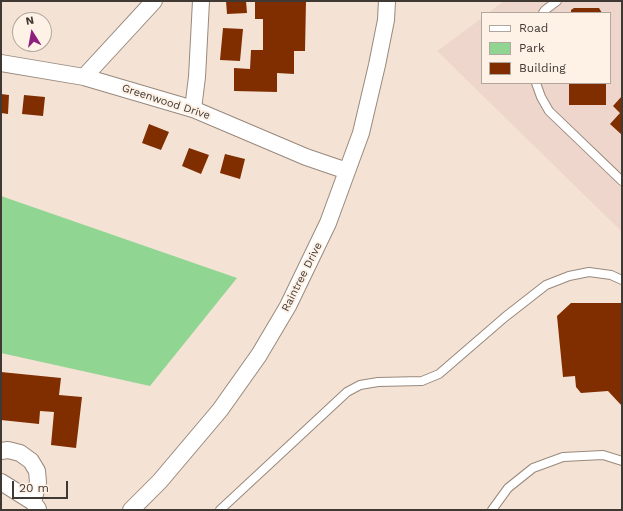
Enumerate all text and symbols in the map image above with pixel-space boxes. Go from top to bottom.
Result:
north arrow [12,12,52,52]
legend [481,12,611,84]
text: N [25,14,35,28]
text: Road [519,21,548,35]
text: Park [519,41,545,55]
text: Building [519,61,566,75]
street label: Greenwood Drive [120,82,212,122]
street label: Raintree Drive [279,240,325,314]
scale bar [14,473,70,499]
text: 20 m [19,481,49,495]

